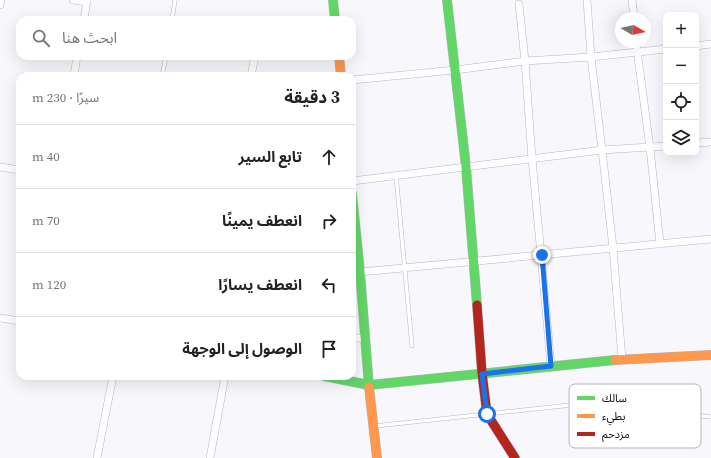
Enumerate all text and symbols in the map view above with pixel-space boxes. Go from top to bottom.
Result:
north arrow [615,12,651,48]
map controls [663,12,699,156]
button: + [663,12,699,48]
search box [16,16,356,60]
icon: search [30,27,52,49]
text: ابحث هنا [62,27,117,48]
button: − [663,48,699,84]
button: locate [663,84,699,120]
text: 3 دقيقة [284,85,340,109]
text: سيرًا · 230 m [32,89,99,106]
button: layers [663,120,699,156]
text: تابع السير [239,146,302,167]
icon: ahead [318,146,340,168]
text: 40 m [32,148,60,165]
text: انعطف يمينًا [222,210,302,231]
icon: right [318,210,340,232]
text: 70 m [32,212,60,229]
route end [533,246,551,264]
text: انعطف يسارًا [218,274,302,295]
icon: left [318,274,340,296]
text: 120 m [32,276,66,293]
text: الوصول إلى الوجهة [182,338,302,359]
icon: arrive [318,338,340,360]
legend [569,384,701,448]
text: سالك [602,391,627,406]
route start [478,405,496,423]
text: بطيء [602,409,625,426]
text: مزدحم [602,427,630,443]

